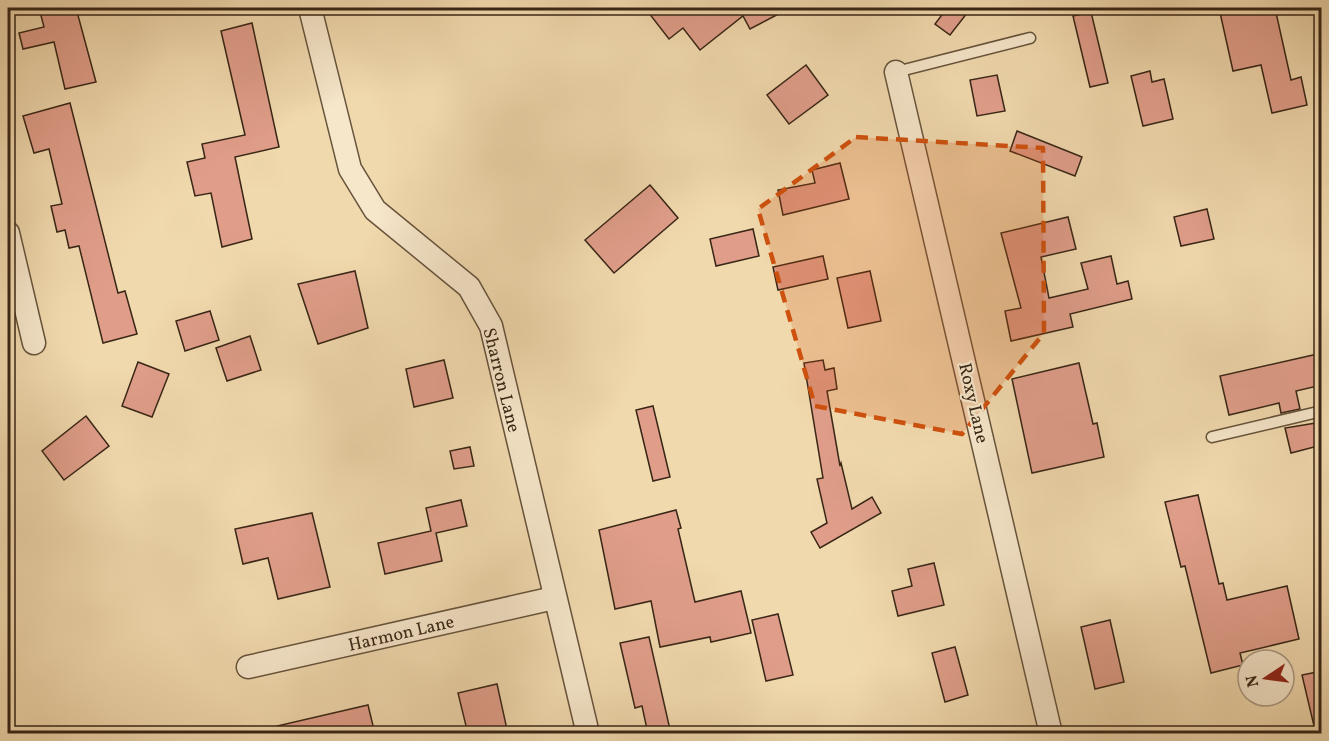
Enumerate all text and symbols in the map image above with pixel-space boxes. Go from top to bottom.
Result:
street label: Sharron Lane [475,325,526,435]
street label: Roxy Lane [951,361,994,446]
street label: Harmon Lane [346,610,457,659]
north arrow [1236,648,1296,708]
text: N [1241,672,1265,689]

